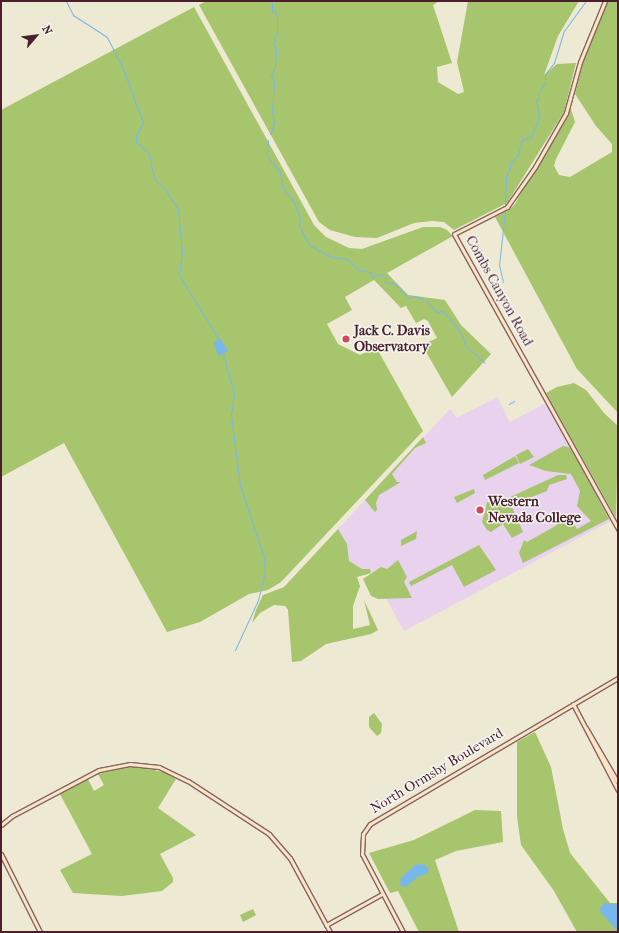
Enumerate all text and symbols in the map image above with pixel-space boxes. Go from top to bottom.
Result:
north arrow [16,16,56,56]
text: N [39,23,55,37]
street label: Combs Canyon Road [462,233,536,349]
place label: Jack C. Davis Observatory [354,323,430,356]
marker: Jack C. Davis Observatory [341,334,351,344]
place label: Western Nevada College [488,494,581,526]
marker: Western Nevada College [475,505,485,515]
street label: North Ormsby Boulevard [368,725,506,817]

